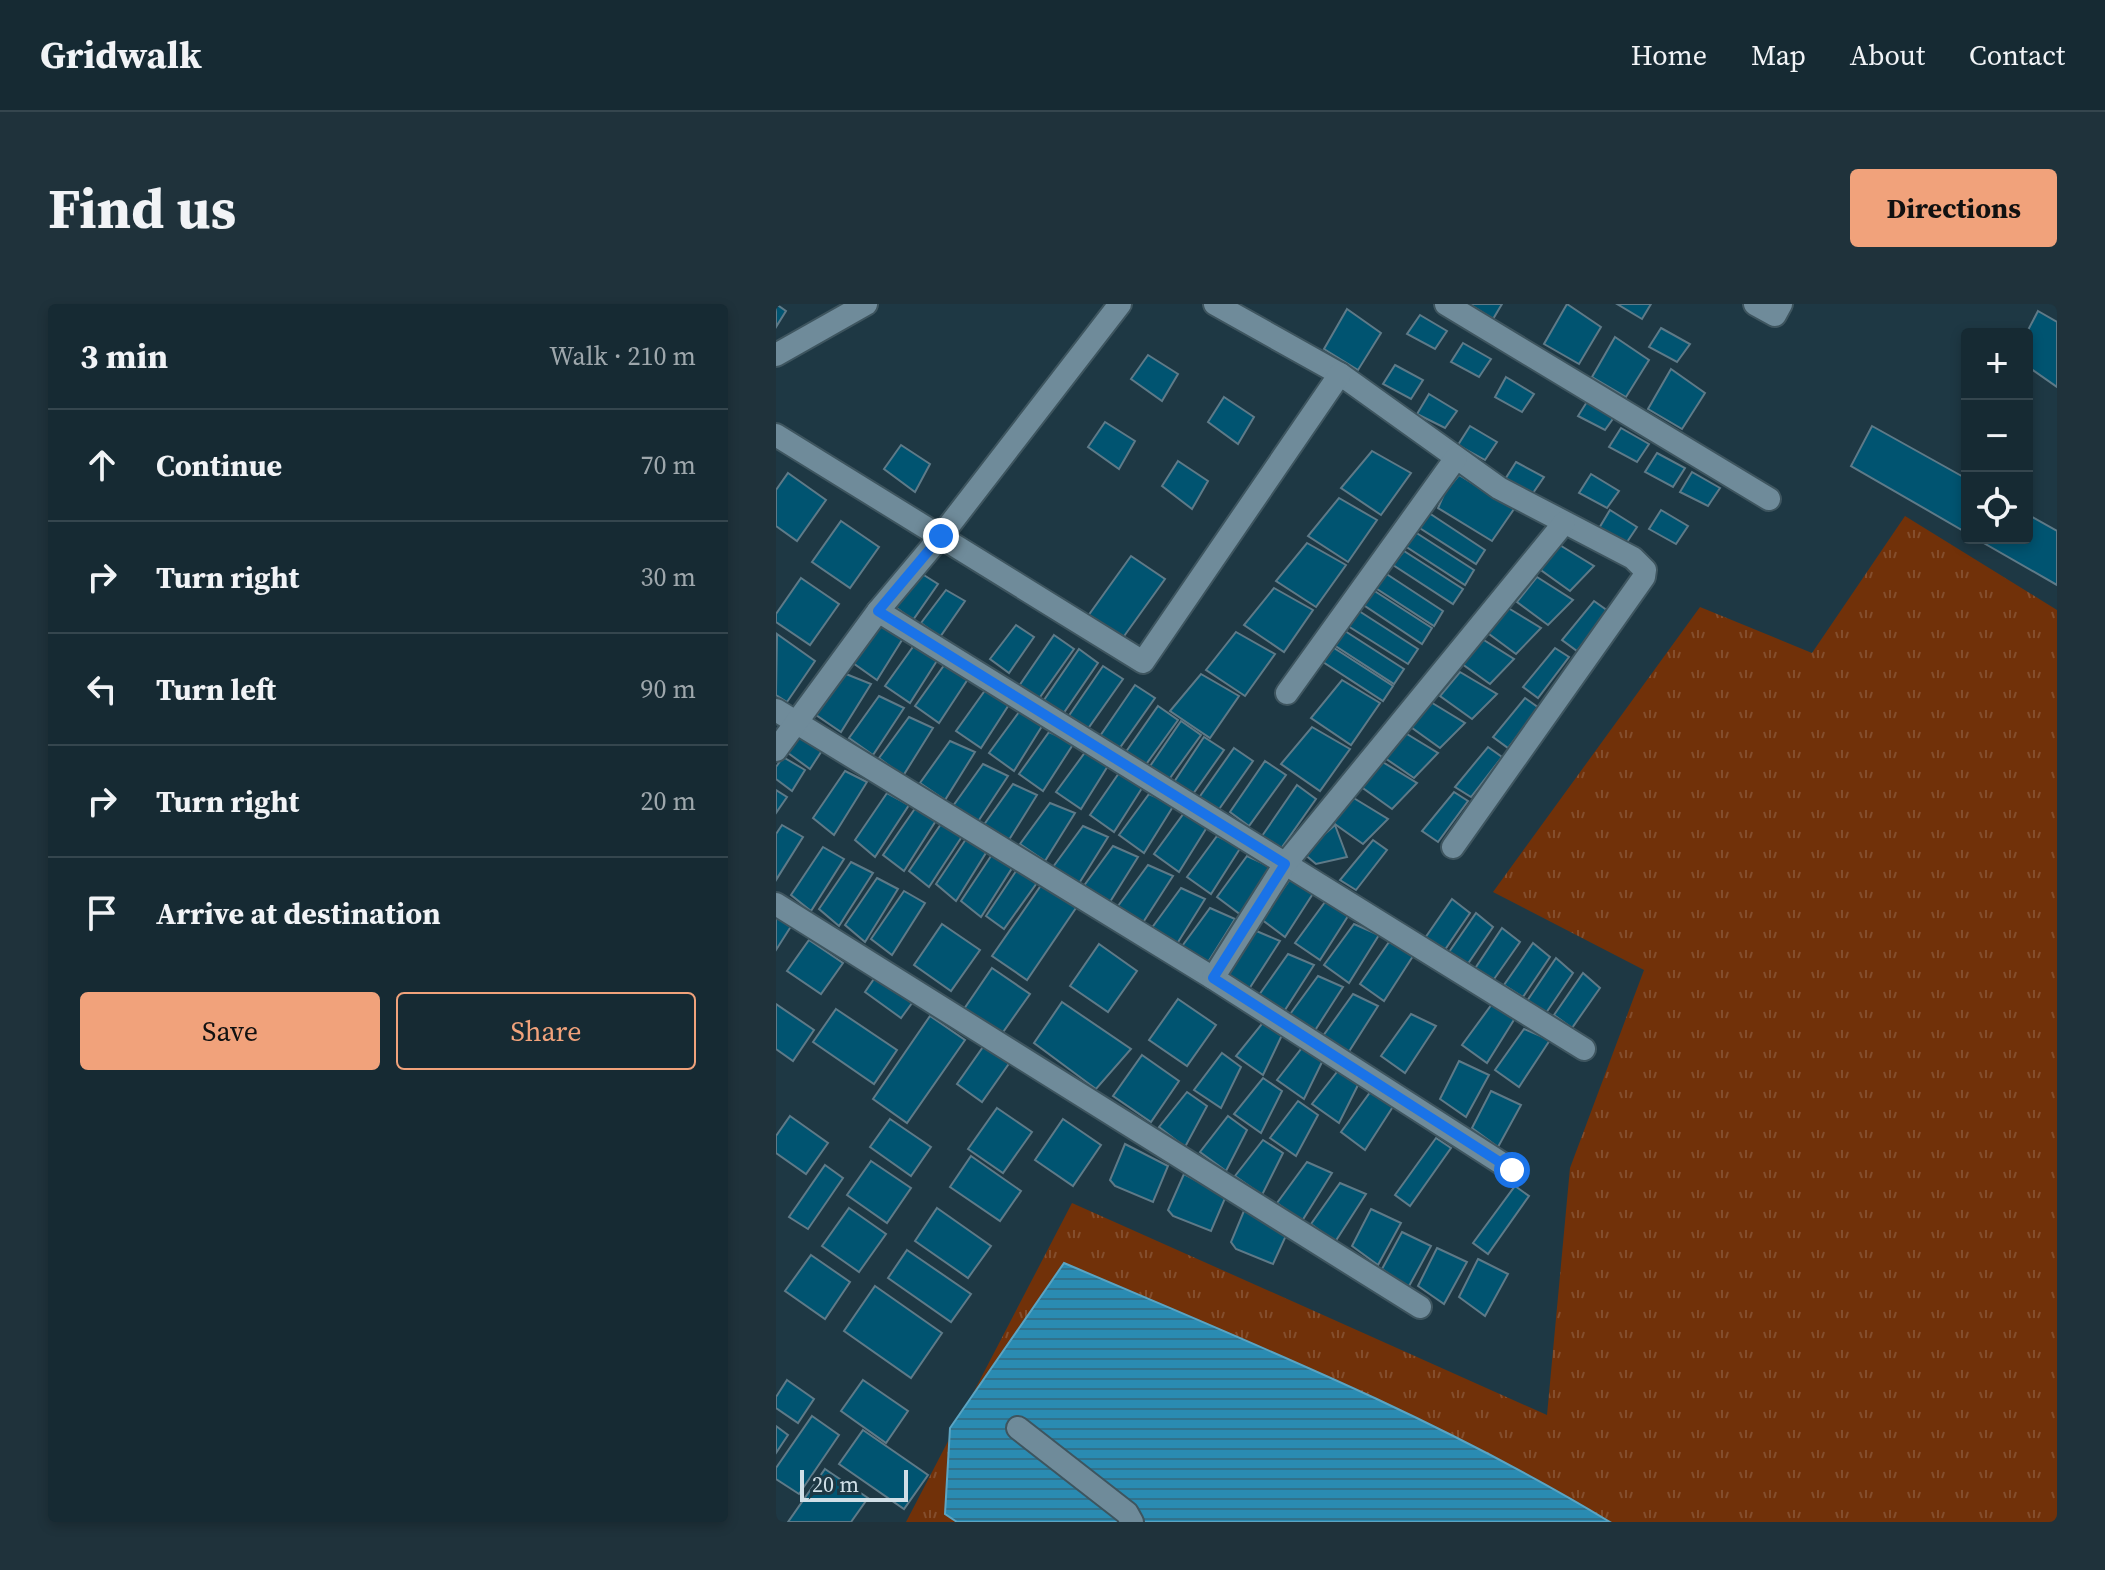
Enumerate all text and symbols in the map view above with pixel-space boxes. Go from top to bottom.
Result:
text: Gridwalk [40,29,202,81]
text: Home [1631,36,1707,74]
text: Map [1751,36,1806,74]
text: About [1850,36,1925,74]
text: Contact [1969,36,2065,74]
button: Directions [1850,169,2057,247]
text: Find us [48,170,236,247]
map controls [1961,328,2033,544]
button: + [1961,328,2033,400]
text: 3 min [80,333,168,379]
text: Walk · 210 m [549,338,696,374]
button: − [1961,400,2033,472]
icon: ahead [80,443,124,487]
text: Continue [156,445,282,486]
text: 70 m [641,447,696,483]
button: locate [1961,472,2033,544]
route end [923,518,959,554]
icon: right [80,555,124,599]
text: Turn right [156,557,299,598]
text: 30 m [641,559,696,595]
icon: left [80,667,124,711]
text: Turn left [156,669,276,710]
text: 90 m [641,671,696,707]
icon: right [80,779,124,823]
text: Turn right [156,781,299,822]
text: 20 m [641,783,696,819]
icon: arrive [80,891,124,935]
text: Arrive at destination [156,893,441,934]
button: Save [80,992,380,1070]
button: Share [396,992,696,1070]
route start [1494,1152,1530,1188]
scale bar [800,1466,908,1502]
text: 20 m [812,1469,859,1499]

